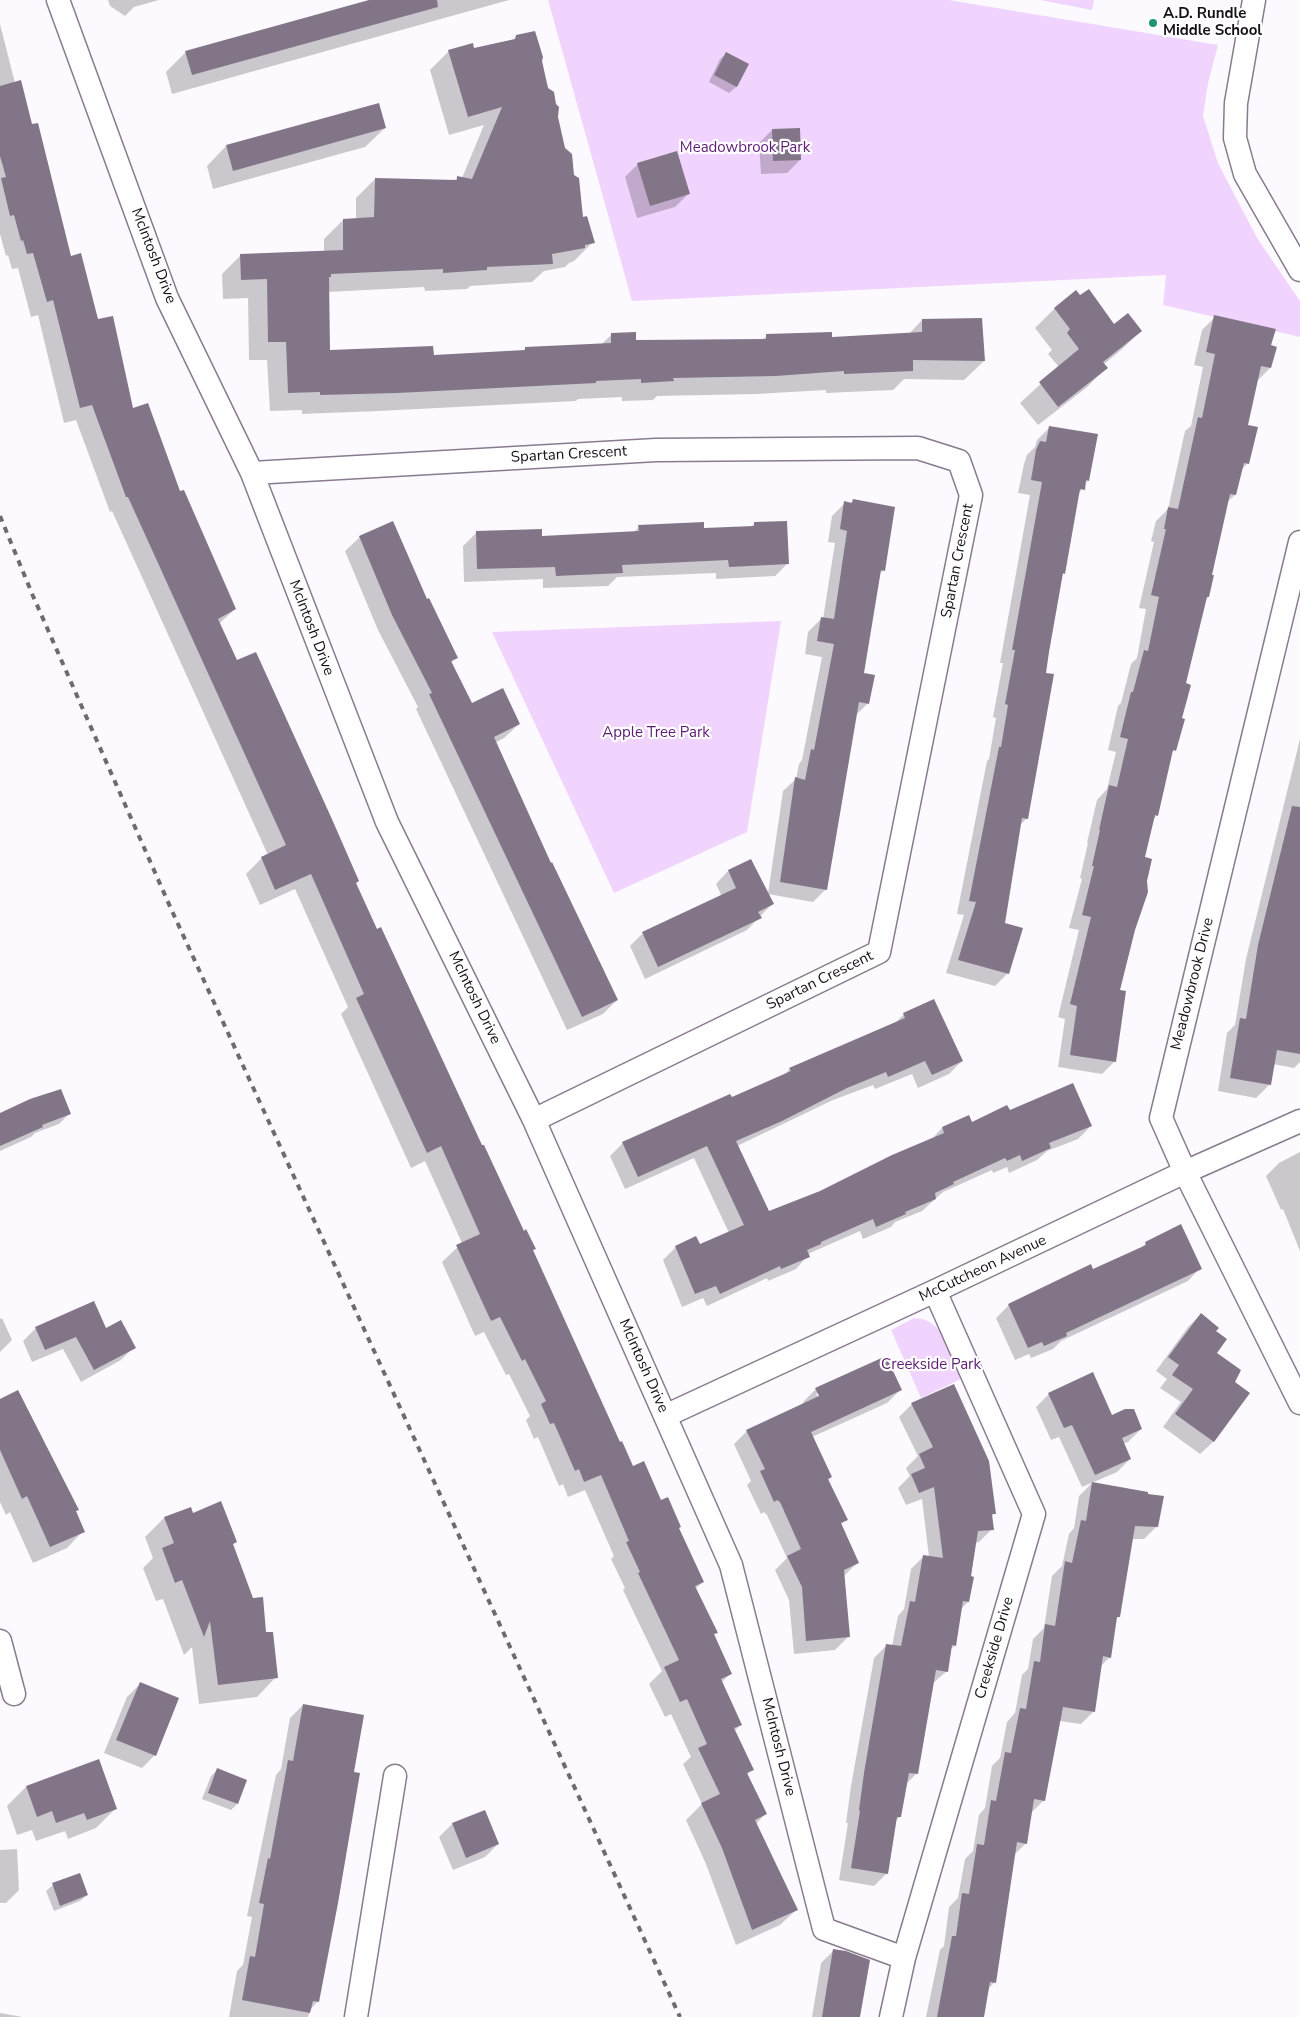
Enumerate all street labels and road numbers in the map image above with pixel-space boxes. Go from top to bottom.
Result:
street label: McIntosh Drive [127,206,179,306]
street label: Spartan Crescent [510,443,628,467]
street label: Spartan Crescent [938,502,978,620]
street label: McIntosh Drive [285,578,337,678]
street label: Meadowbrook Drive [1168,916,1218,1052]
street label: Spartan Crescent [764,947,876,1015]
street label: McIntosh Drive [444,949,504,1047]
street label: McCutcheon Avenue [916,1232,1050,1306]
street label: McIntosh Drive [614,1316,672,1416]
street label: Creekside Drive [972,1595,1018,1701]
street label: McIntosh Drive [757,1696,799,1798]

